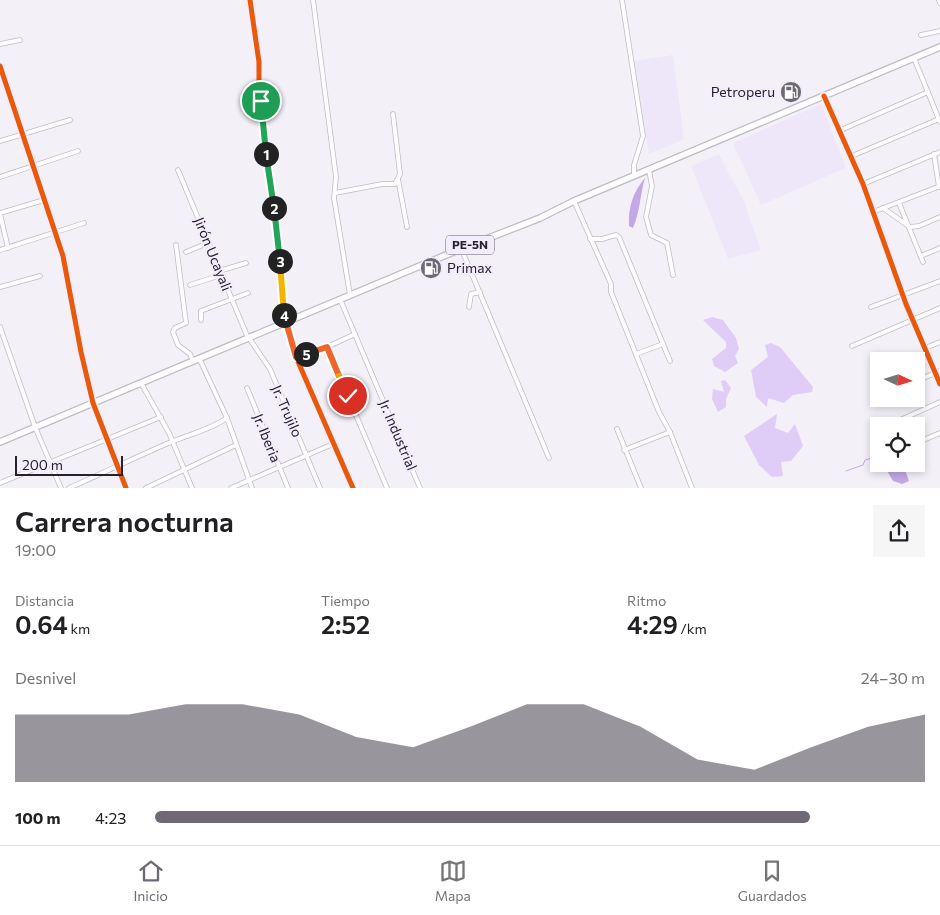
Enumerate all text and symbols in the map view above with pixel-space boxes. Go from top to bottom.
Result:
pin [240,80,282,122]
fuel station icon: Petroperu [779,80,803,104]
place label: Petroperu [711,83,775,100]
icon: arrive [247,87,275,115]
pin: 1 [254,142,278,166]
text: 1 [263,146,270,163]
pin: 2 [262,196,286,220]
text: 2 [271,200,278,217]
street label: Jirón Ucayali [191,214,236,293]
road number: PE-5N [446,236,494,254]
pin: 3 [268,248,292,274]
text: 3 [276,253,285,270]
fuel station icon: Primax [419,256,443,280]
place label: Primax [447,259,493,276]
pin: 4 [272,302,296,328]
text: 4 [280,307,289,324]
pin: 5 [294,342,318,366]
text: 5 [302,346,311,363]
north arrow [870,352,925,408]
map controls [870,352,925,472]
pin [327,375,369,417]
street label: Jr. Trujilo [268,382,306,439]
icon: check [334,382,362,410]
street label: Jr. Industrial [376,397,421,473]
street label: Jr. Iberia [250,411,285,465]
button: locate [870,417,925,472]
scale bar [15,452,122,476]
text: 200 m [22,456,63,473]
text: Carrera nocturna [15,504,234,538]
button: share [873,505,925,557]
text: 19:00 [15,540,56,559]
text: Distancia [15,592,74,609]
text: Tiempo [321,592,370,609]
text: Ritmo [627,592,666,609]
text: 0.64 [15,609,68,639]
text: 2:52 [321,609,370,639]
text: 4:29 [627,609,678,639]
text: km [68,620,90,637]
text: /km [678,620,707,637]
text: Desnivel [15,668,76,687]
text: 24–30 m [861,668,925,687]
text: 100 m [15,808,61,827]
text: 4:23 [95,808,126,827]
tab: Inicio [133,857,168,904]
tab: Mapa [435,857,471,904]
tab: Guardados [738,857,807,904]

